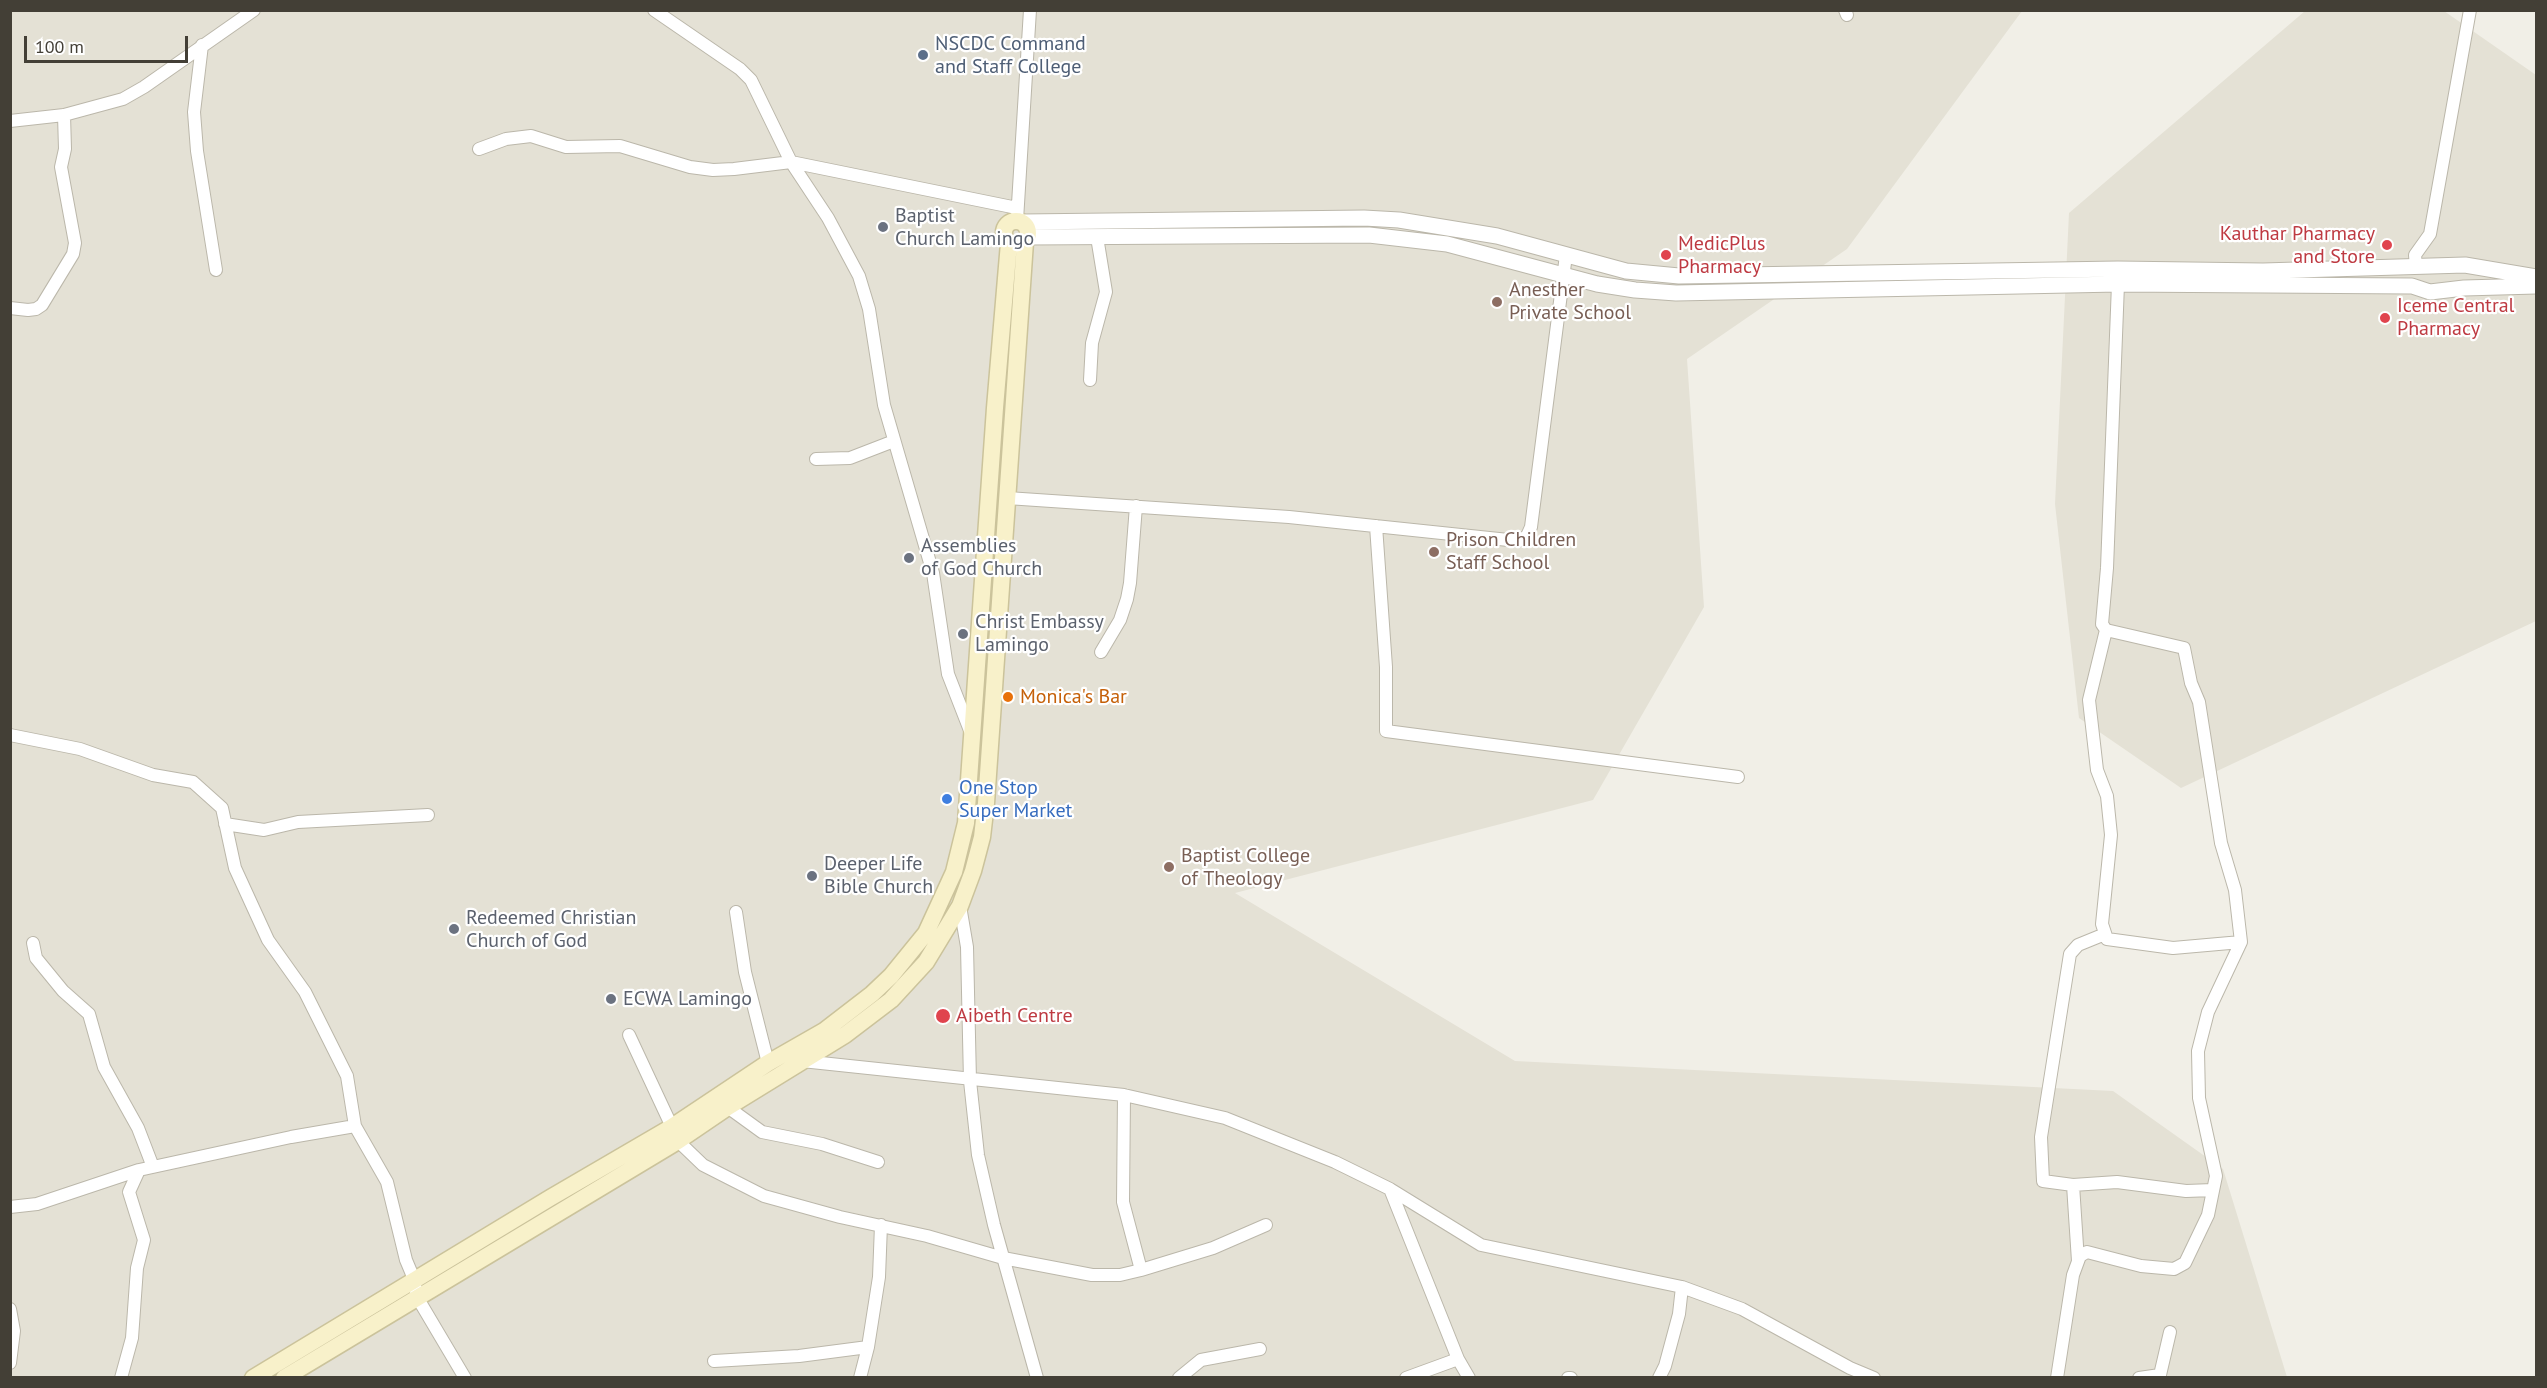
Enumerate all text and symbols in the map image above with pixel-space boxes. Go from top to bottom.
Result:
scale bar [27,24,190,62]
place label: NSCDC Command and Staff College [935,32,1086,79]
text: 100 m [35,35,84,58]
marker: NSCDC Command and Staff College [916,48,930,62]
place label: Baptist Church Lamingo [895,204,1034,251]
marker: Baptist Church Lamingo [876,220,890,234]
place label: Kauthar Pharmacy and Store [2220,222,2375,269]
place label: MedicPlus Pharmacy [1678,232,1765,279]
marker: Kauthar Pharmacy and Store [2380,238,2394,252]
marker: MedicPlus Pharmacy [1659,248,1673,262]
place label: Anesther Private School [1509,278,1631,325]
place label: Iceme Central Pharmacy [2397,294,2514,341]
marker: Anesther Private School [1490,295,1504,309]
marker: Iceme Central Pharmacy [2378,311,2392,325]
place label: Prison Children Staff School [1446,528,1576,575]
place label: Assemblies of God Church [921,534,1042,581]
marker: Prison Children Staff School [1427,545,1441,559]
marker: Assemblies of God Church [902,551,916,565]
place label: Christ Embassy Lamingo [975,610,1104,657]
marker: Christ Embassy Lamingo [956,627,970,641]
place label: Monica's Bar [1020,685,1127,709]
marker: Monica's Bar [1001,690,1015,704]
place label: One Stop Super Market [959,776,1072,823]
marker: One Stop Super Market [940,792,954,806]
place label: Baptist College of Theology [1181,844,1310,891]
place label: Deeper Life Bible Church [824,852,933,899]
marker: Baptist College of Theology [1162,860,1176,874]
marker: Deeper Life Bible Church [805,869,819,883]
place label: Redeemed Christian Church of God [466,906,636,953]
marker: Redeemed Christian Church of God [447,922,461,936]
place label: ECWA Lamingo [623,987,752,1011]
marker: ECWA Lamingo [604,992,618,1006]
place label: Aibeth Centre [956,1004,1073,1028]
marker: Aibeth Centre [934,1007,952,1025]

